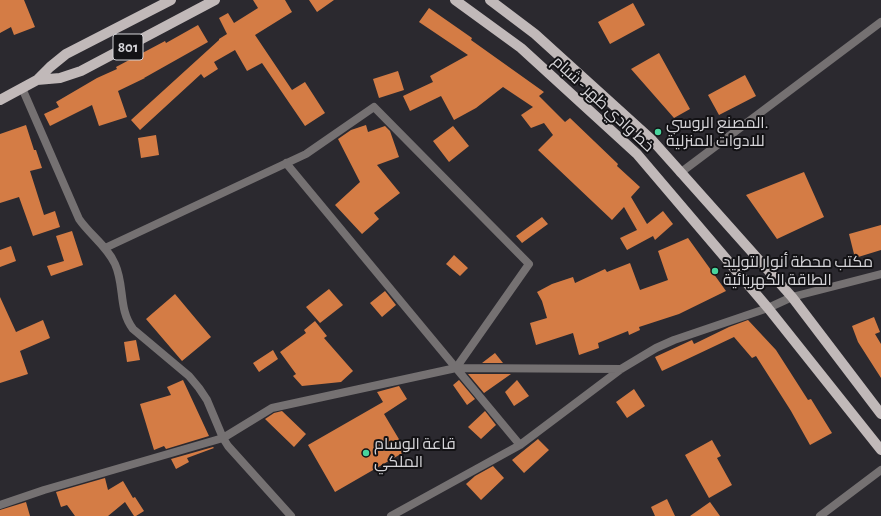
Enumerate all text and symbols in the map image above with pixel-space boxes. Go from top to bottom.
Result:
road number: 801 [113,34,143,60]
street label: خط وادي ظهر - شبام [548,52,658,156]
place label: المصنع الروسي. للادوات المنزلية [666,113,768,151]
marker: المصنع الروسي. للادوات المنزلية [653,127,663,137]
place label: مكتب محطة أنوار لتوليد الطاقة الكهربائية [723,252,873,290]
marker: مكتب محطة أنوار لتوليد الطاقة الكهربائية [710,266,720,276]
place label: قاعة الوسام الملكي [374,434,456,472]
marker: قاعة الوسام الملكي [361,448,371,458]

